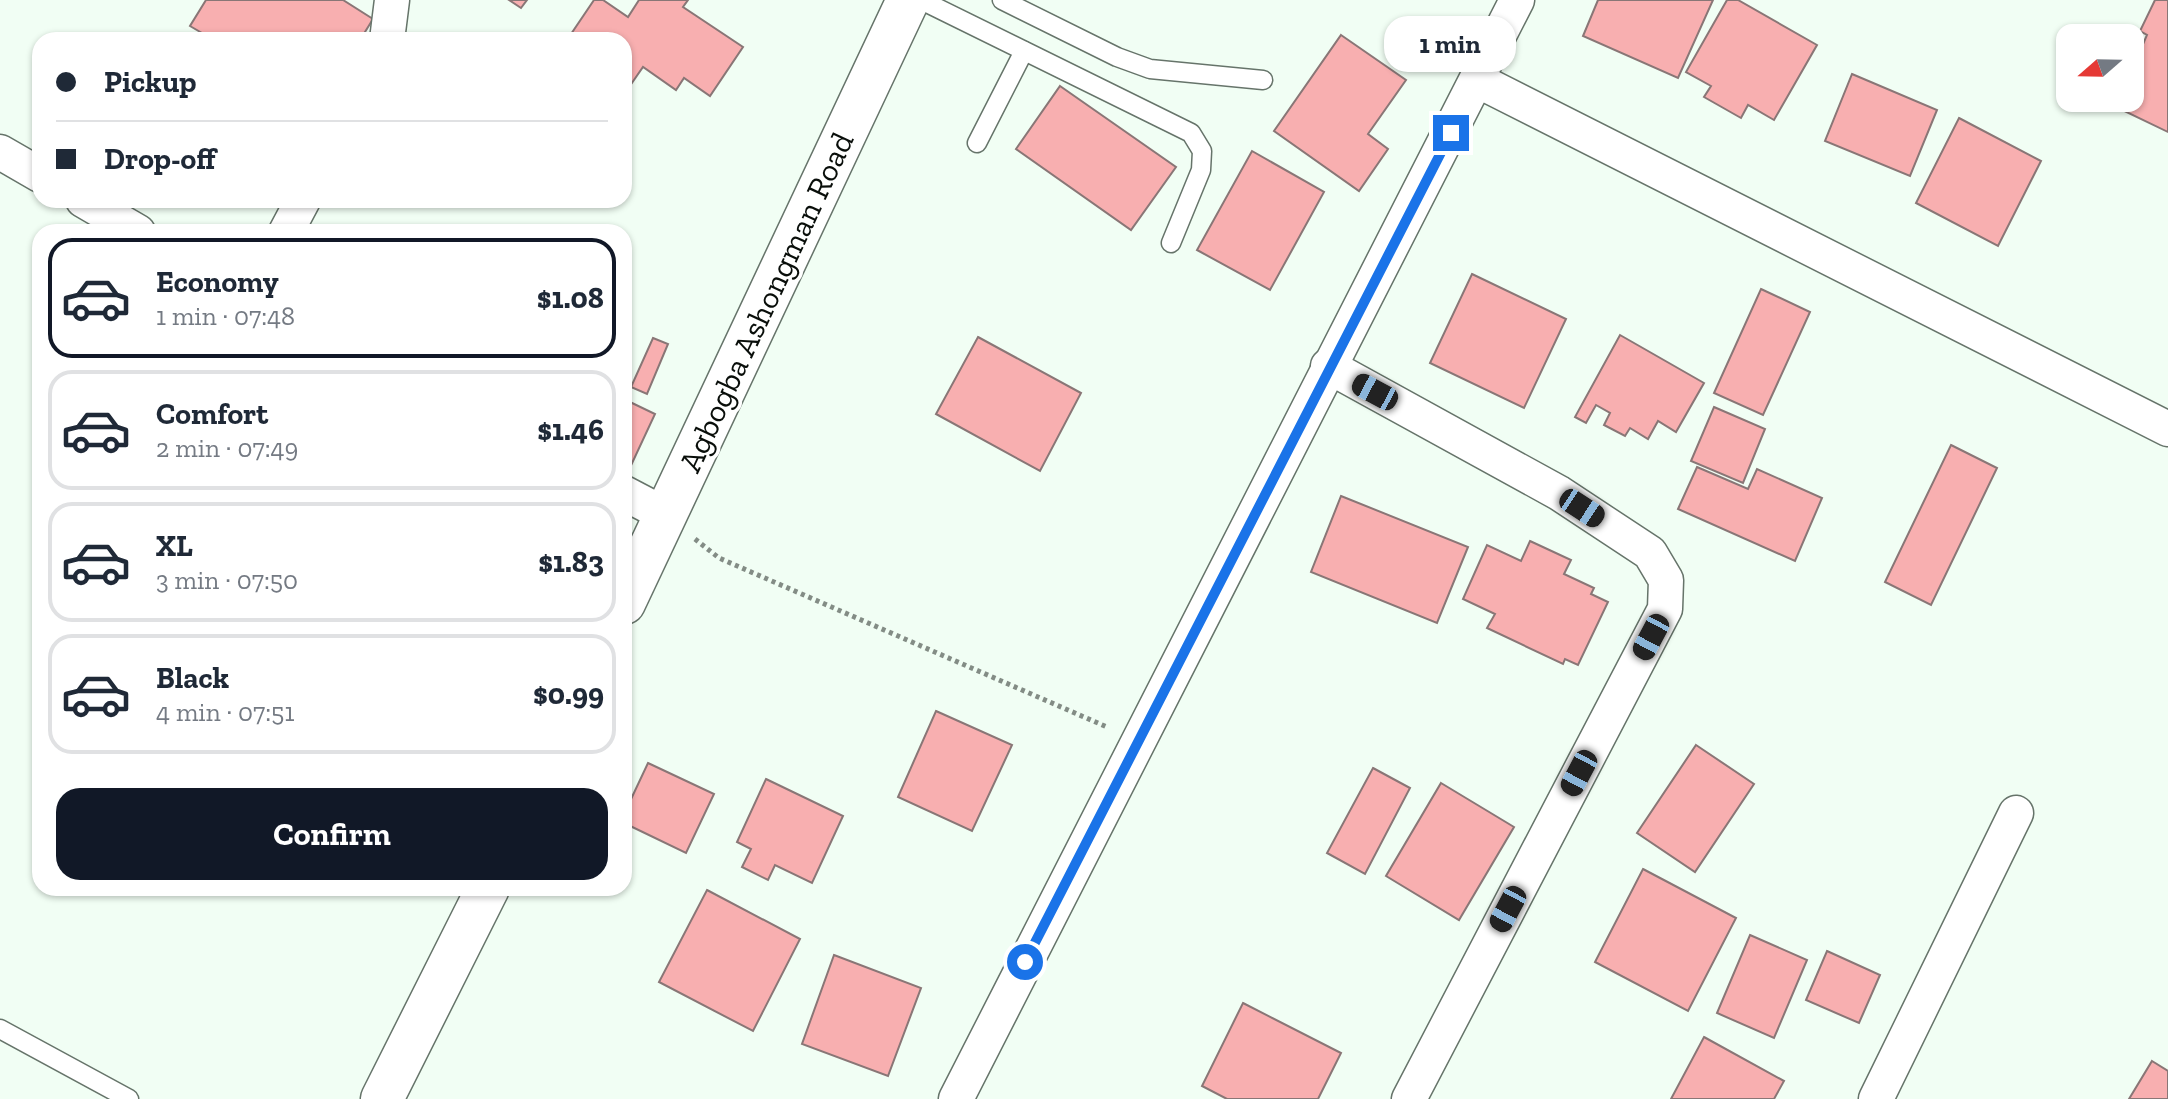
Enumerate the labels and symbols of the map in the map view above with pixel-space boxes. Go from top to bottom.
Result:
callout: 1 min [1385,17,1517,73]
north arrow [2056,24,2144,112]
route end [1433,115,1469,151]
street label: Agbogba Ashongman Road [671,126,862,478]
car [1348,370,1402,414]
car [1555,485,1609,531]
car [1629,610,1673,664]
car [1557,746,1601,800]
car [1486,882,1530,936]
route start [1007,944,1043,980]

